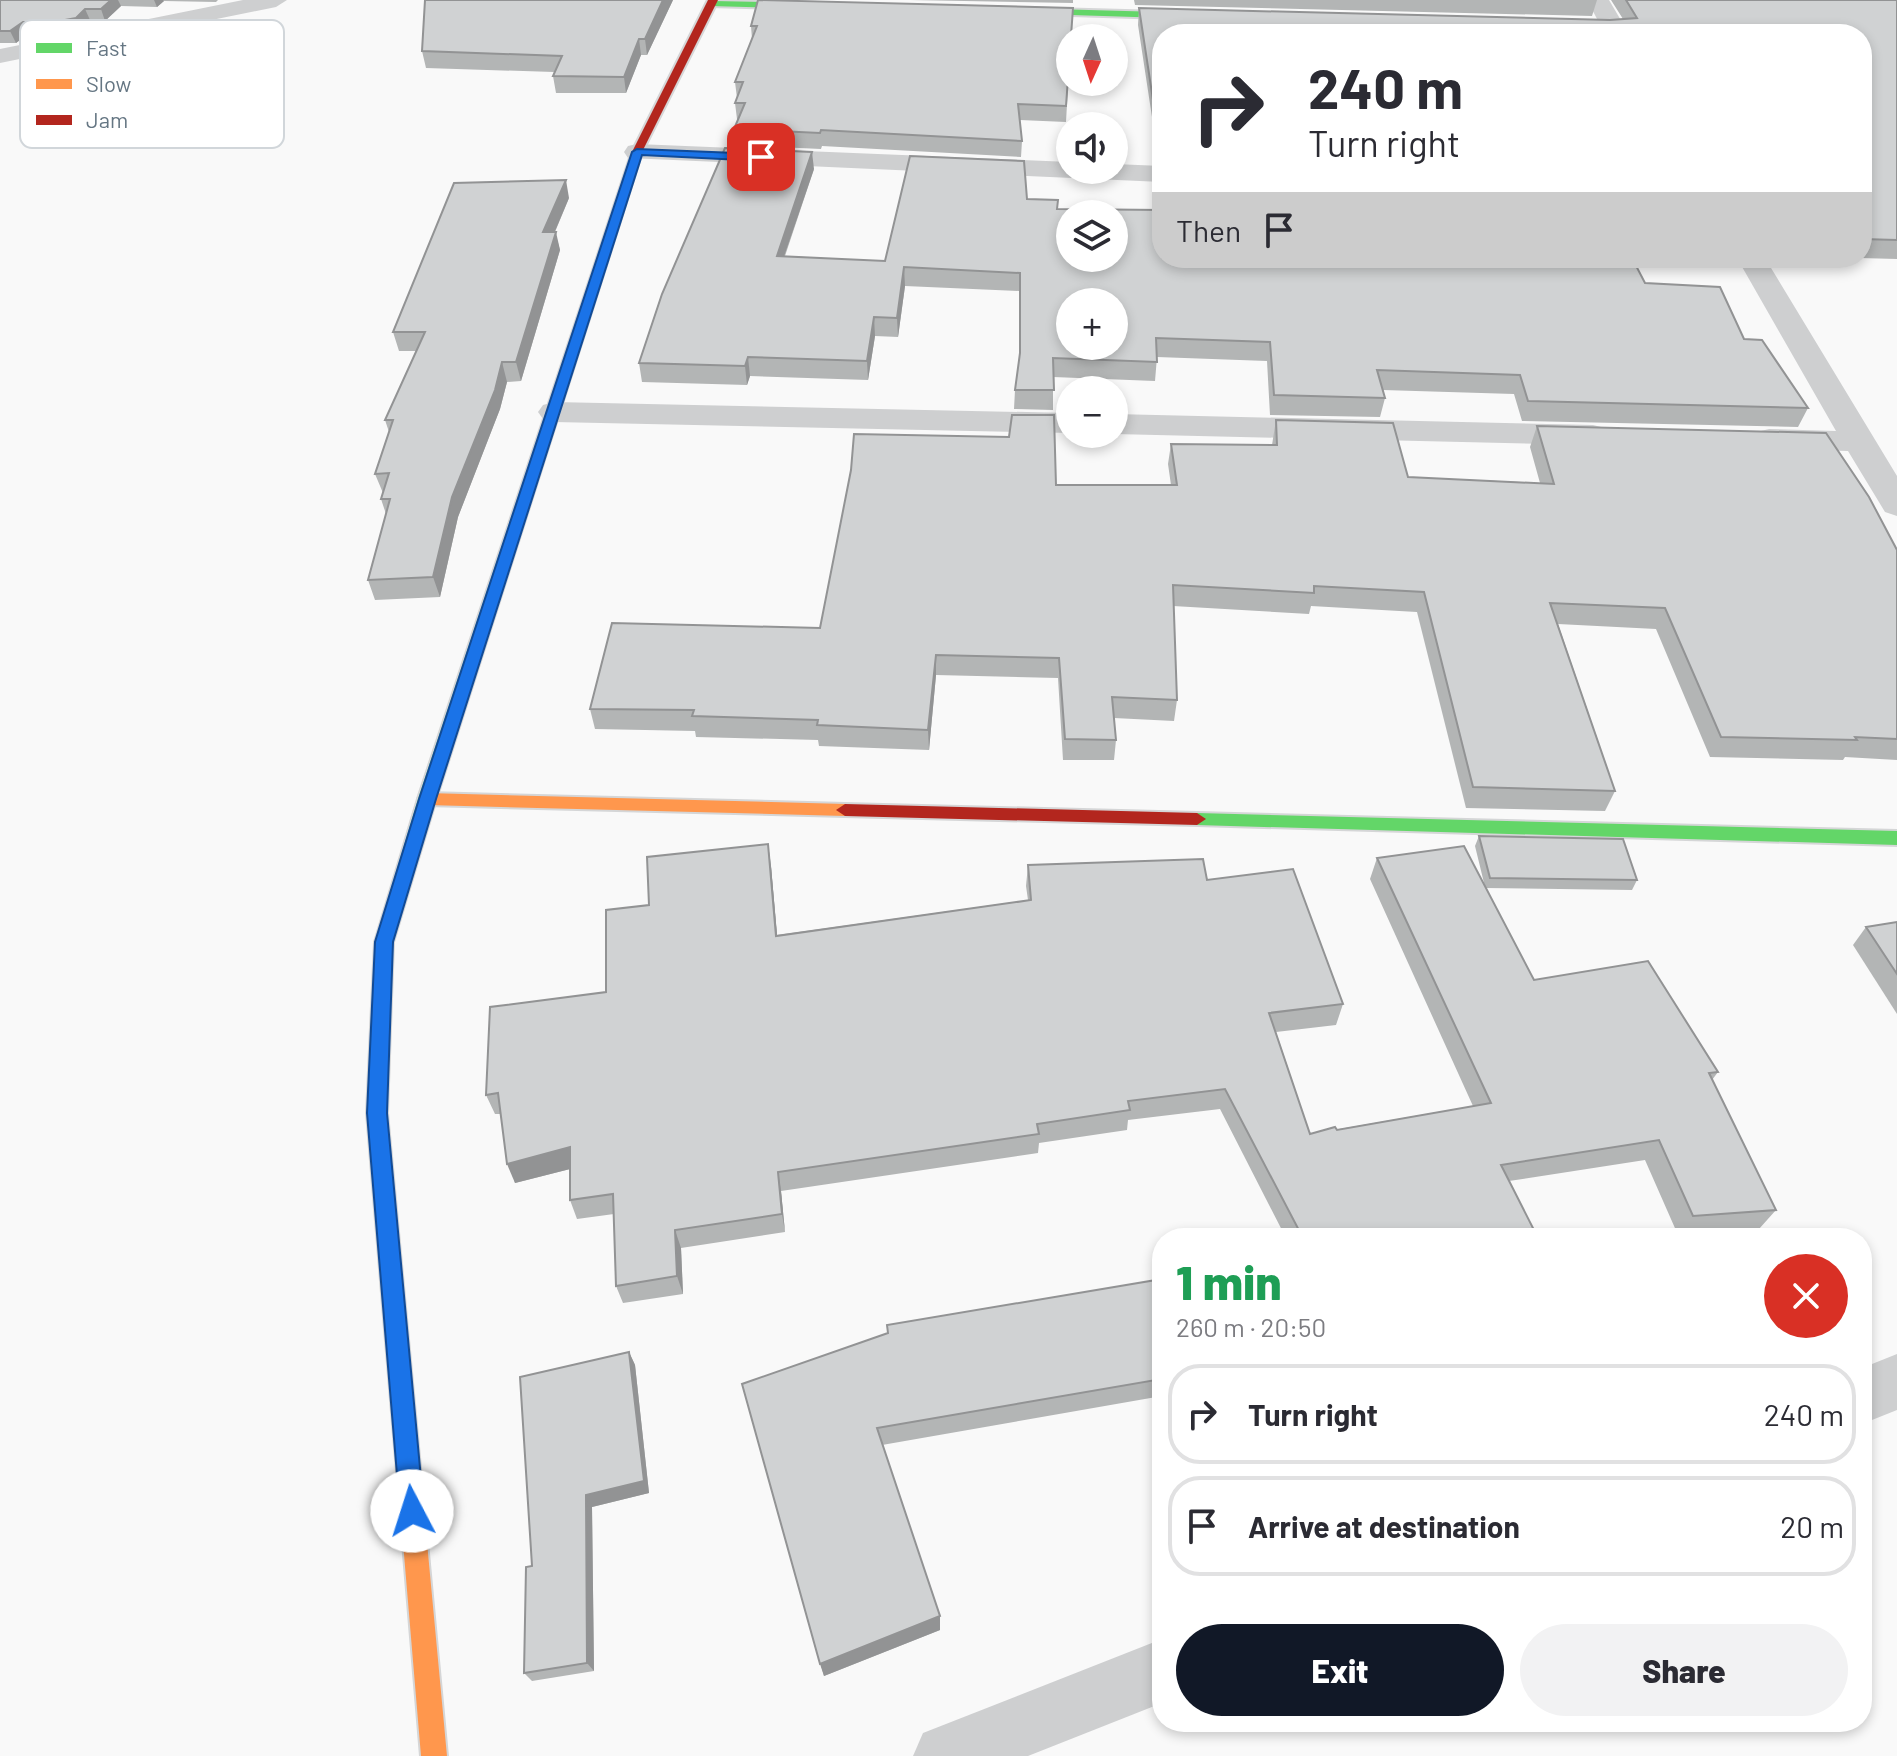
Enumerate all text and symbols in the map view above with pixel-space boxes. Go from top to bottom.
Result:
legend [20,20,284,148]
north arrow [1056,24,1128,96]
map controls [1056,24,1128,448]
text: Fast [86,34,128,60]
text: 240 m [1308,53,1463,120]
icon: right [1176,56,1280,160]
text: Slow [86,70,131,96]
text: Jam [86,106,128,132]
button: sound [1056,112,1128,184]
text: Turn right [1308,121,1460,164]
pin [727,123,795,191]
icon: arrive [739,135,783,179]
button: layers [1056,200,1128,272]
icon: arrive [1257,208,1301,252]
text: Then [1176,212,1241,248]
button: + [1056,288,1128,360]
button: − [1056,376,1128,448]
text: 1 min [1176,1252,1282,1310]
button: close [1764,1254,1848,1338]
text: 260 m · 20:50 [1176,1311,1326,1342]
icon: right [1180,1392,1224,1436]
text: Turn right [1248,1396,1378,1432]
text: 240 m [1764,1396,1844,1432]
position arrow [370,1469,454,1553]
icon: arrive [1180,1504,1224,1548]
text: Arrive at destination [1248,1508,1520,1544]
text: 20 m [1780,1508,1844,1544]
button: Exit [1176,1624,1504,1716]
button: Share [1520,1624,1848,1716]

